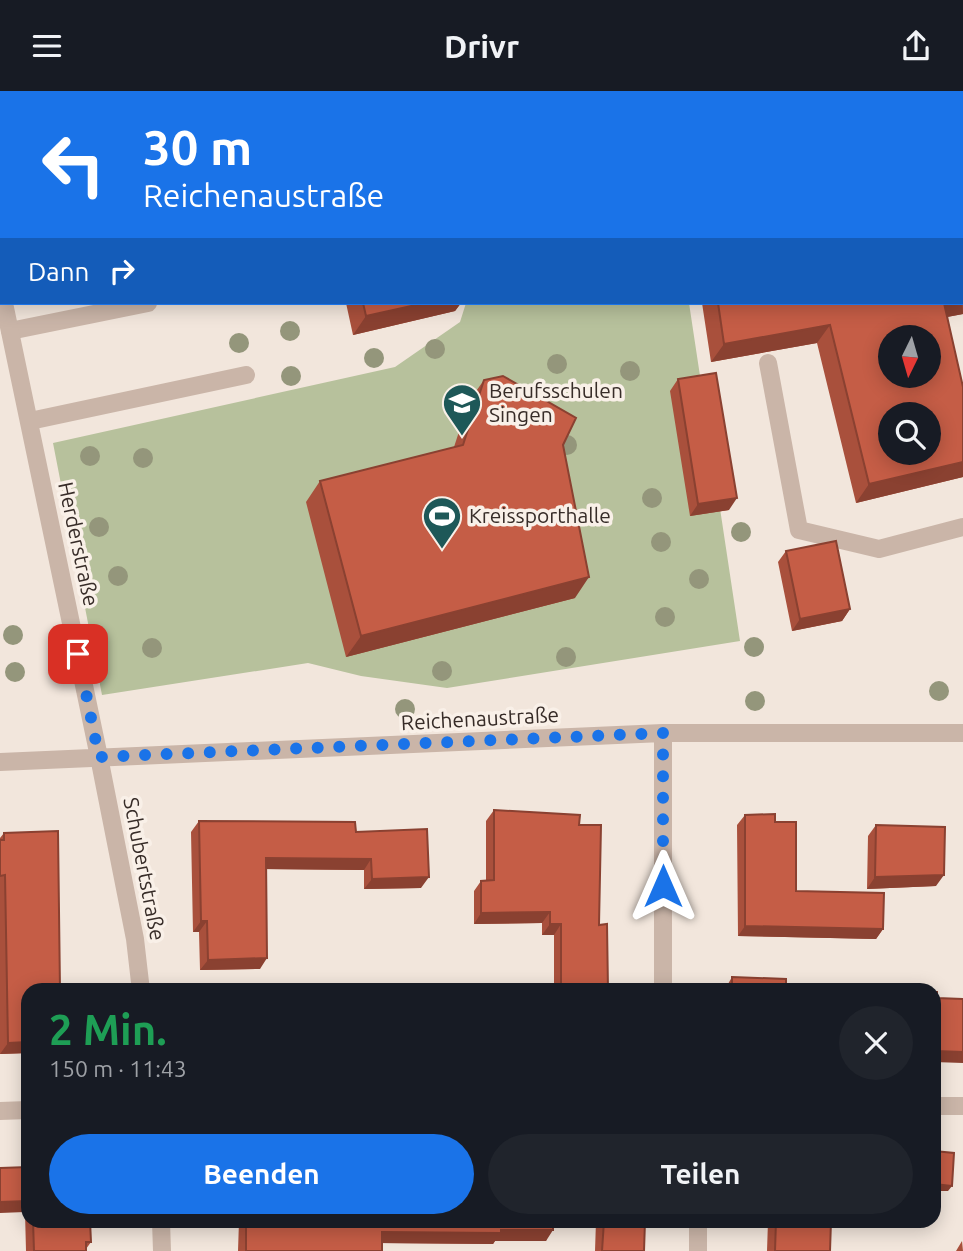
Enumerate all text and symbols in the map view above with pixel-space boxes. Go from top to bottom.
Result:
icon: menu [28,27,66,65]
icon: share [897,27,935,65]
text: Drivr [444,28,519,64]
icon: left [28,119,119,210]
text: 30 m [143,119,252,174]
text: Reichenaustraße [143,177,384,213]
icon: right [103,252,141,290]
text: Dann [28,257,89,286]
north arrow [878,325,942,389]
map controls [878,325,941,465]
place label: Berufsschulen Singen [489,378,623,426]
school or university icon: Berufsschulen Singen [441,382,483,437]
button: search [878,402,941,465]
street label: Herderstraße [54,479,104,608]
sports icon: Kreissporthalle [421,495,463,550]
place label: Kreissporthalle [469,503,611,527]
pin [48,624,108,684]
icon: arrive [59,635,97,673]
street label: Reichenaustraße [400,702,560,734]
street label: Schubertstraße [119,795,171,942]
position arrow [626,849,700,923]
text: 2 Min. [49,1006,167,1053]
button: close [839,1006,913,1080]
text: 150 m · 11:43 [49,1056,187,1081]
button: Beenden [49,1134,474,1214]
button: Teilen [488,1134,913,1214]

